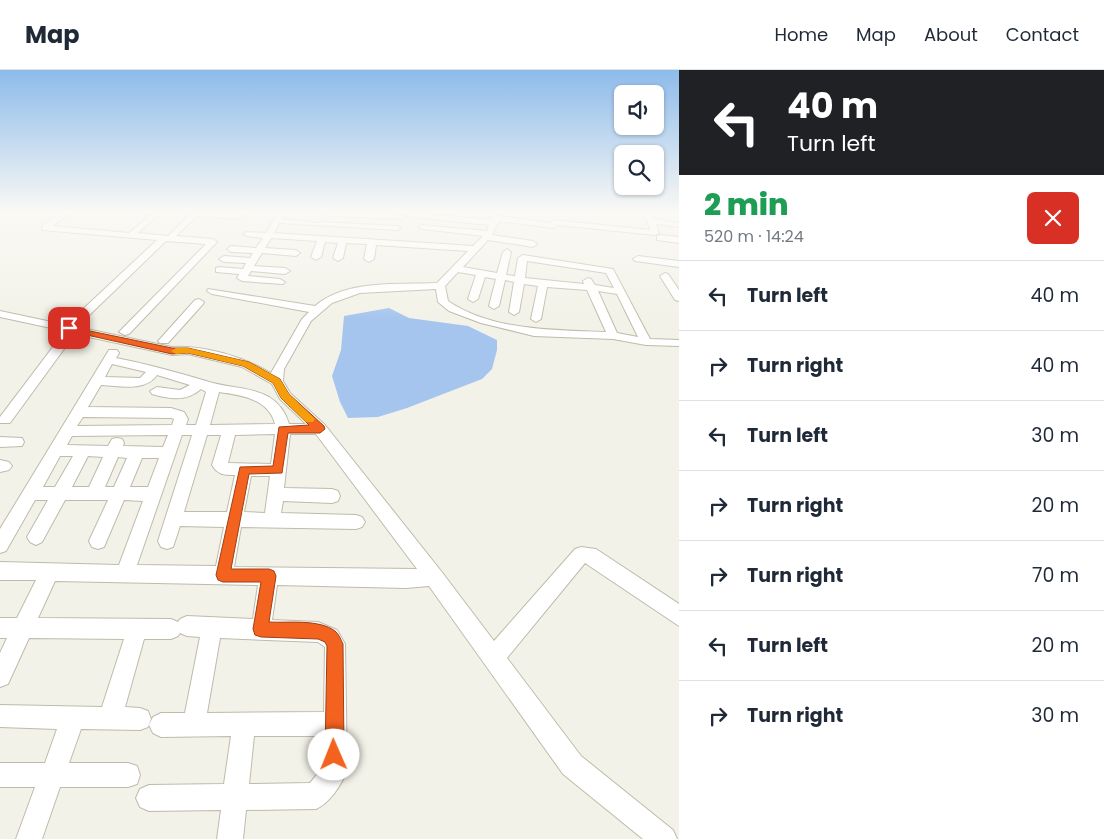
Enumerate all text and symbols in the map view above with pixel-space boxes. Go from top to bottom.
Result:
text: Map [25,18,80,51]
text: Home [774,22,828,47]
text: Map [856,22,896,47]
text: About [924,22,978,47]
text: Contact [1006,22,1079,47]
text: 40 m [787,81,878,130]
map controls [614,85,664,195]
button: sound [614,85,664,135]
icon: left [704,90,769,155]
text: Turn left [787,128,875,159]
button: search [614,145,664,195]
text: 2 min [704,183,789,226]
button: close [1027,192,1079,244]
text: 520 m · 14:24 [704,225,804,248]
icon: left [704,282,732,310]
text: Turn left [747,282,828,309]
text: 40 m [1030,282,1079,309]
pin [48,307,90,349]
icon: arrive [55,314,83,342]
icon: right [704,352,732,380]
text: Turn right [747,352,843,379]
text: 40 m [1030,352,1079,379]
icon: left [704,422,732,450]
text: Turn left [747,422,828,449]
text: 30 m [1031,422,1079,449]
icon: right [704,492,732,520]
text: Turn right [747,492,843,519]
text: 20 m [1031,492,1079,519]
icon: right [704,562,732,590]
text: Turn right [747,562,843,589]
text: 70 m [1032,562,1079,589]
icon: left [704,632,732,660]
text: Turn left [747,632,828,659]
text: 20 m [1031,632,1079,659]
icon: right [704,702,732,730]
text: Turn right [747,702,843,729]
text: 30 m [1031,702,1079,729]
position arrow [307,728,359,780]

